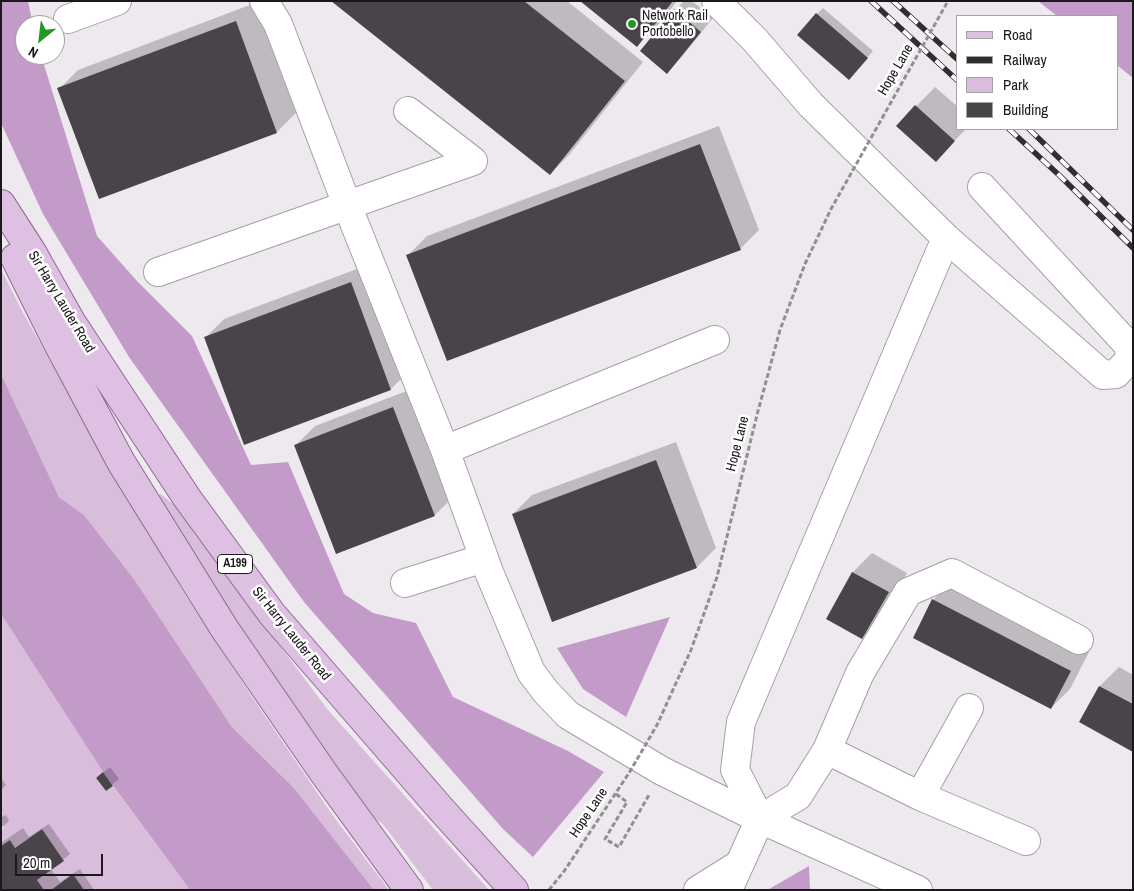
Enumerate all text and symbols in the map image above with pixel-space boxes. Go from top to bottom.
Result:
place label: Network Rail Portobello [642,8,708,40]
north arrow [15,15,65,65]
legend [956,15,1119,130]
marker: Network Rail Portobello [626,18,638,30]
text: Road [1003,24,1032,45]
street label: Hope Lane [875,41,917,99]
text: N [25,42,41,62]
text: Railway [1003,49,1047,70]
text: Park [1003,74,1028,95]
text: Building [1003,99,1048,120]
street label: Sir Harry Lauder Road [24,248,98,356]
street label: Hope Lane [723,415,753,473]
road number: A199 [218,554,252,574]
street label: Sir Harry Lauder Road [248,584,334,684]
street label: Hope Lane [566,785,612,841]
scale bar [18,844,105,876]
text: 20 m [23,852,50,873]

